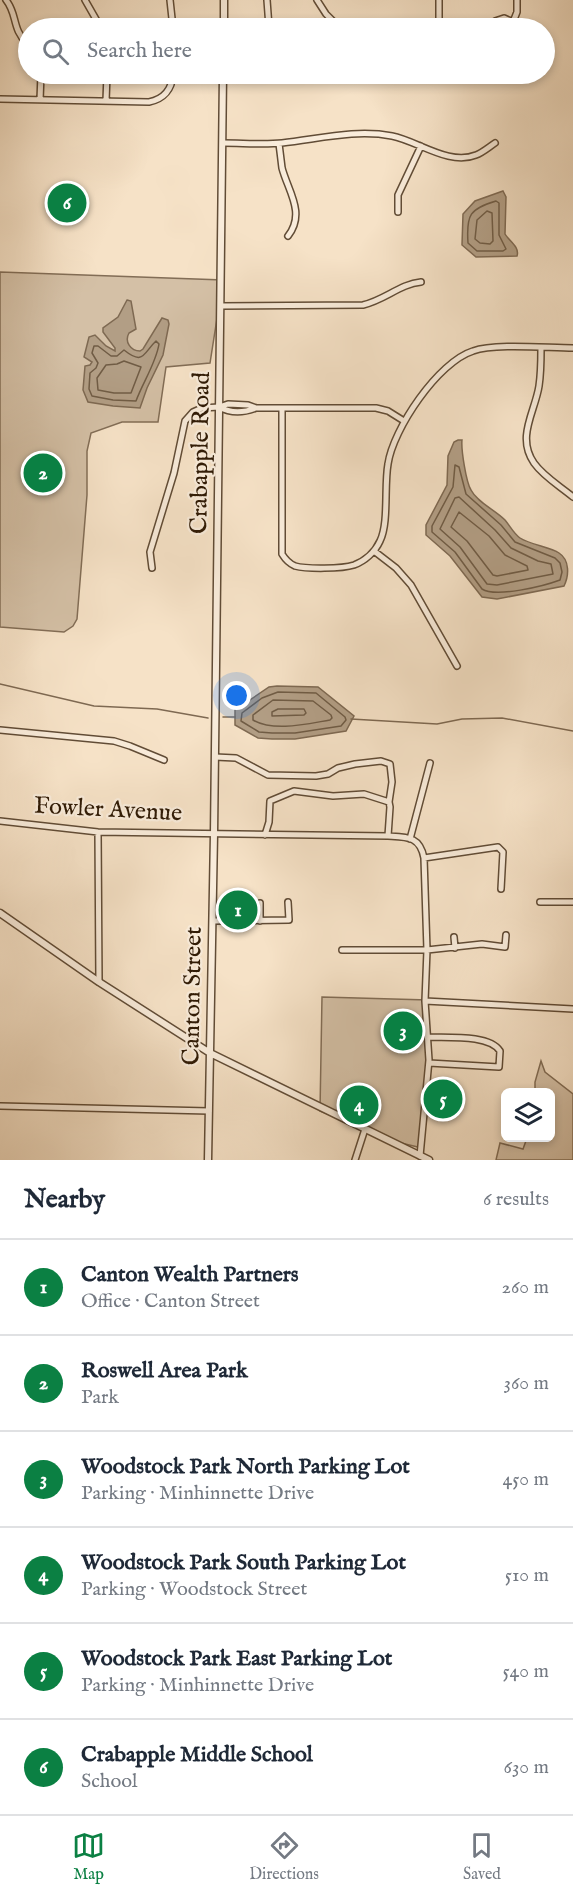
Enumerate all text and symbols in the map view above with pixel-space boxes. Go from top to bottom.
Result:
search box [18,18,555,84]
icon: search [39,35,72,68]
text: Search here [87,37,192,65]
pin: 6 [48,180,86,226]
street label: Crabapple Road [184,371,218,534]
pin: 2 [24,450,63,496]
your location [222,681,251,710]
street label: Fowler Avenue [33,791,183,829]
pin: 1 [218,888,258,932]
street label: Canton Street [176,926,210,1066]
pin: 3 [384,1008,422,1054]
pin: 5 [424,1076,462,1122]
pin: 4 [340,1082,378,1128]
map controls [501,1088,555,1142]
button: layers [501,1088,555,1142]
text: Nearby [24,1183,105,1216]
text: 6 results [483,1187,549,1212]
text: Canton Wealth Partners [81,1261,299,1289]
text: 1 [40,1275,47,1300]
text: 260 m [502,1275,549,1300]
text: Office · Canton Street [81,1289,260,1314]
text: Roswell Area Park [81,1357,248,1385]
text: 2 [39,1371,48,1396]
text: 360 m [503,1371,549,1396]
text: Park [81,1385,119,1410]
text: Woodstock Park North Parking Lot [81,1453,410,1481]
text: 3 [40,1467,47,1492]
text: 450 m [502,1467,549,1492]
text: Parking · Minhinnette Drive [81,1481,314,1506]
text: Woodstock Park South Parking Lot [81,1549,406,1577]
text: 4 [39,1563,48,1588]
text: 510 m [505,1563,549,1588]
text: Parking · Woodstock Street [81,1577,307,1602]
text: Woodstock Park East Parking Lot [81,1645,392,1673]
text: 5 [40,1659,47,1684]
text: 540 m [502,1659,549,1684]
text: Parking · Minhinnette Drive [81,1673,314,1698]
text: Crabapple Middle School [81,1741,313,1769]
text: 6 [39,1755,48,1780]
text: 630 m [503,1755,549,1780]
text: School [81,1769,137,1794]
tab: Map [72,1829,105,1885]
tab: Directions [249,1829,319,1885]
tab: Saved [463,1829,501,1885]

